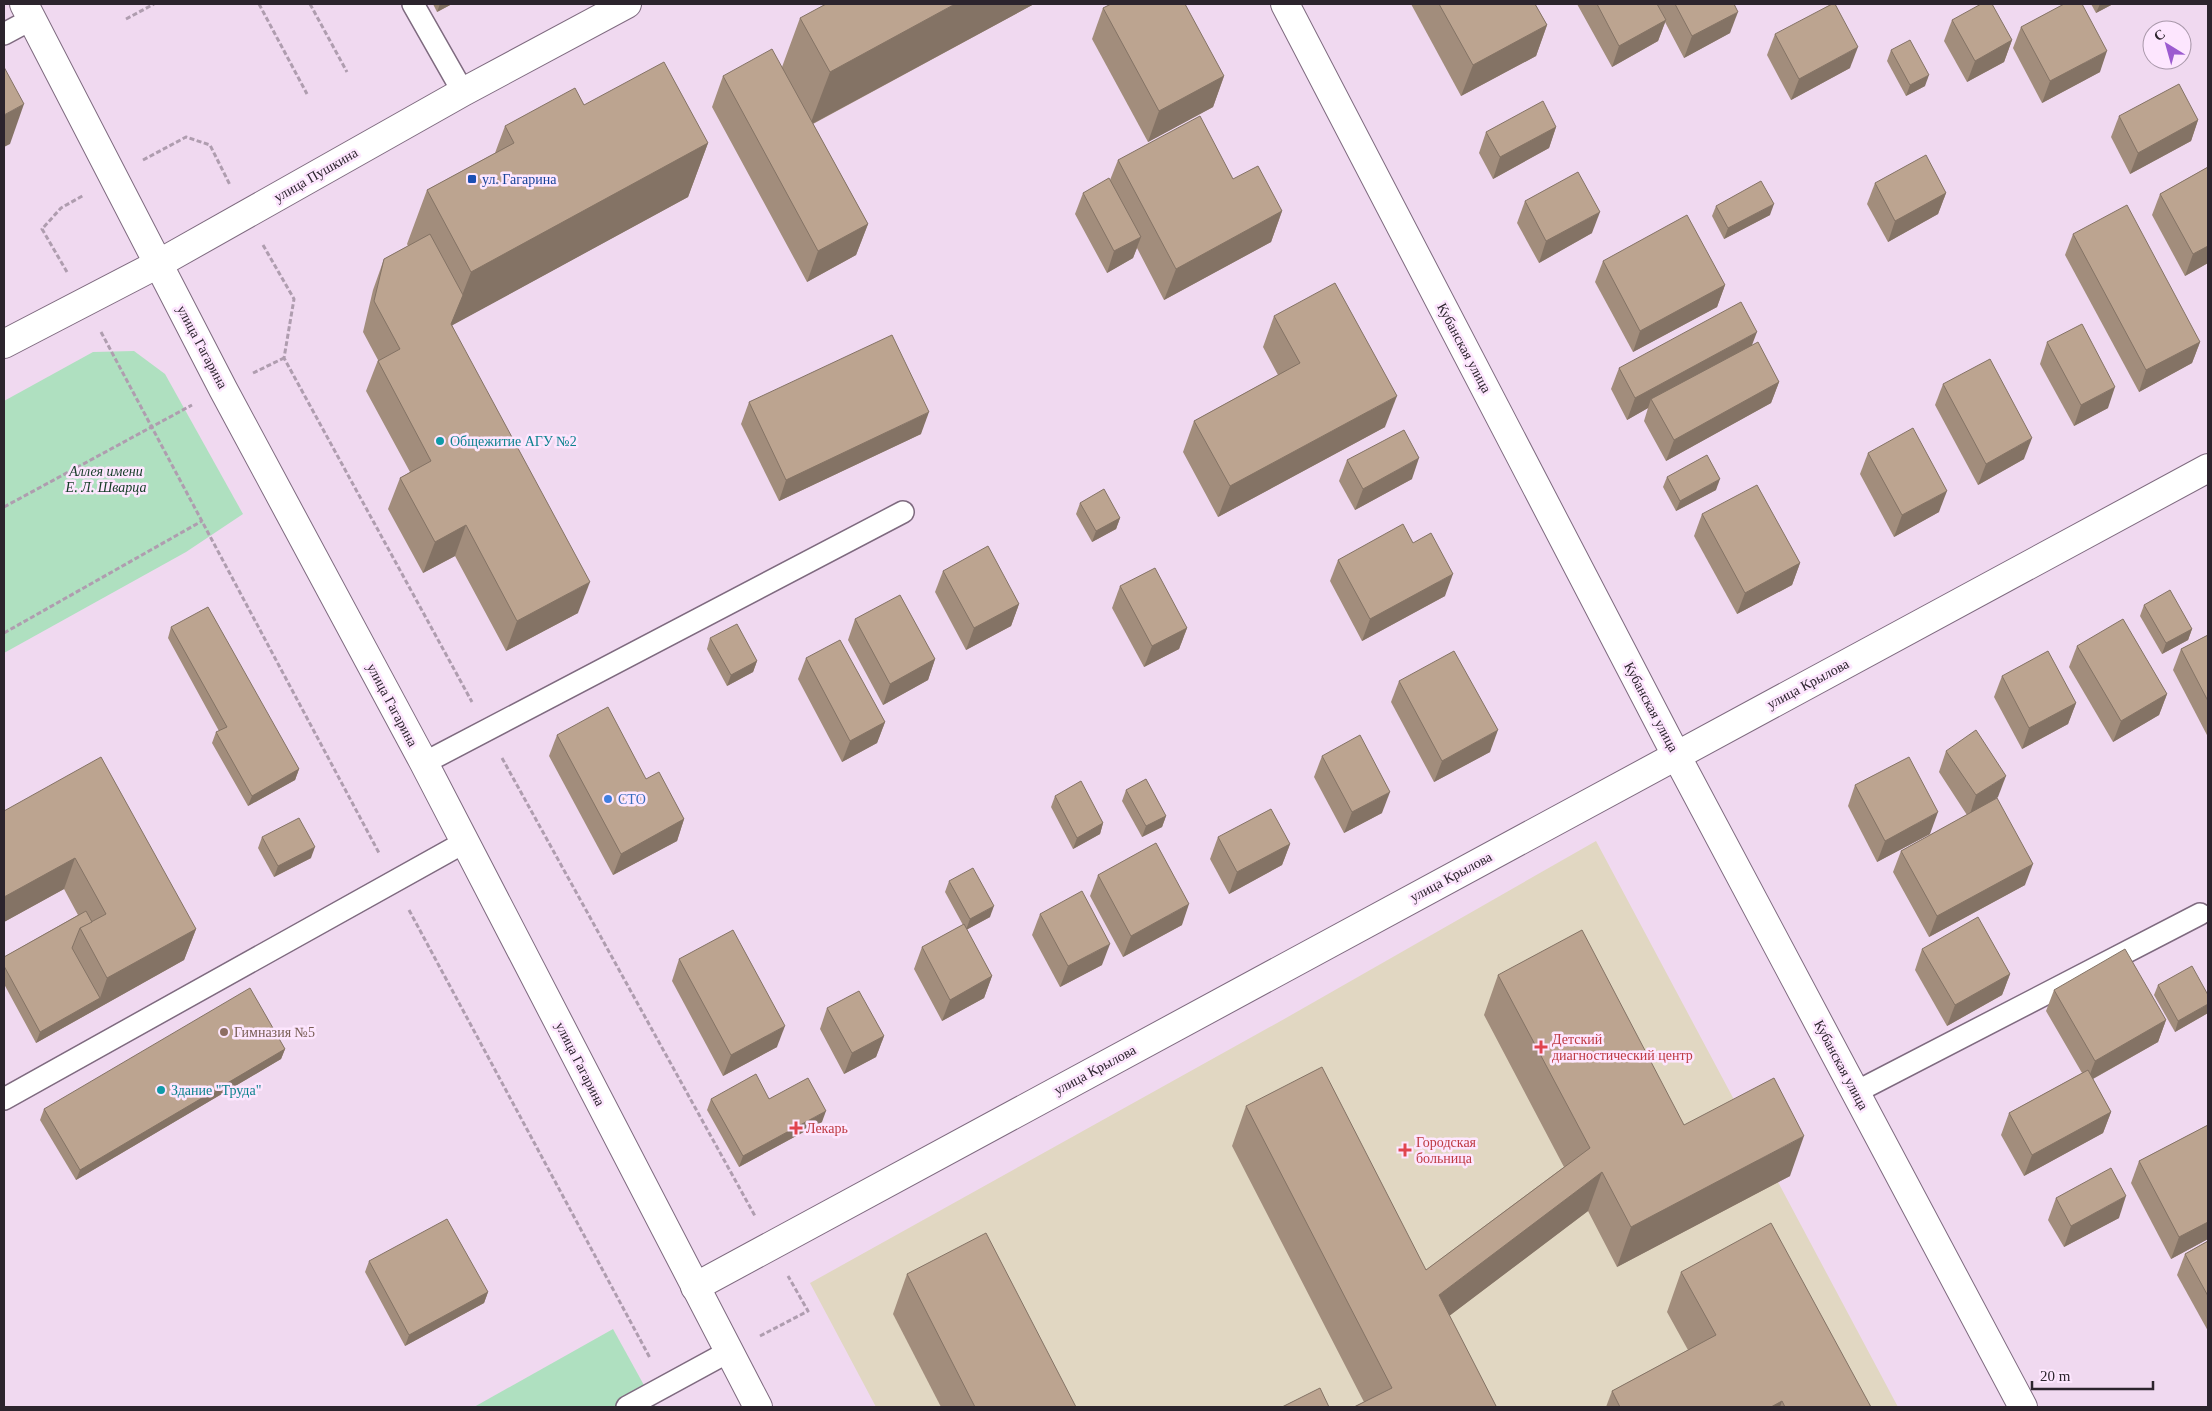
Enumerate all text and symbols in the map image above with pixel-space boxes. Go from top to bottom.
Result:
north arrow [2142,20,2192,70]
text: С [2151,26,2168,44]
street label: улица Пушкина [272,145,361,205]
place label: ул. Гагарина [482,172,557,187]
marker: ул. Гагарина [466,173,478,185]
street label: Кубанская улица [1434,301,1494,396]
street label: улица Гагарина [174,303,231,392]
place label: Общежитие АГУ №2 [450,434,577,449]
marker: Общежитие АГУ №2 [434,435,446,447]
park label: Аллея имени Е. Л. Шварца [65,464,146,495]
street label: улица Крылова [1765,656,1852,712]
street label: Кубанская улица [1621,660,1681,755]
street label: улица Гагарина [364,661,421,750]
place label: СТО [618,792,646,807]
marker: СТО [602,793,614,805]
street label: улица Крылова [1408,849,1495,905]
street label: Кубанская улица [1811,1018,1871,1113]
street label: улица Гагарина [552,1020,608,1109]
place label: Гимназия №5 [234,1025,315,1040]
marker: Гимназия №5 [218,1026,230,1038]
place label: Детский диагностический центр [1552,1032,1693,1063]
marker: Детский диагностический центр [1534,1040,1548,1054]
street label: улица Крылова [1052,1042,1139,1098]
place label: Здание "Труда" [171,1083,261,1098]
marker: Здание "Труда" [155,1084,167,1096]
place label: Лекарь [806,1121,848,1136]
marker: Лекарь [790,1122,802,1134]
place label: Городская больница [1416,1135,1477,1166]
marker: Городская больница [1398,1143,1412,1157]
scale bar [2032,1358,2153,1390]
text: 20 m [2040,1368,2071,1384]

